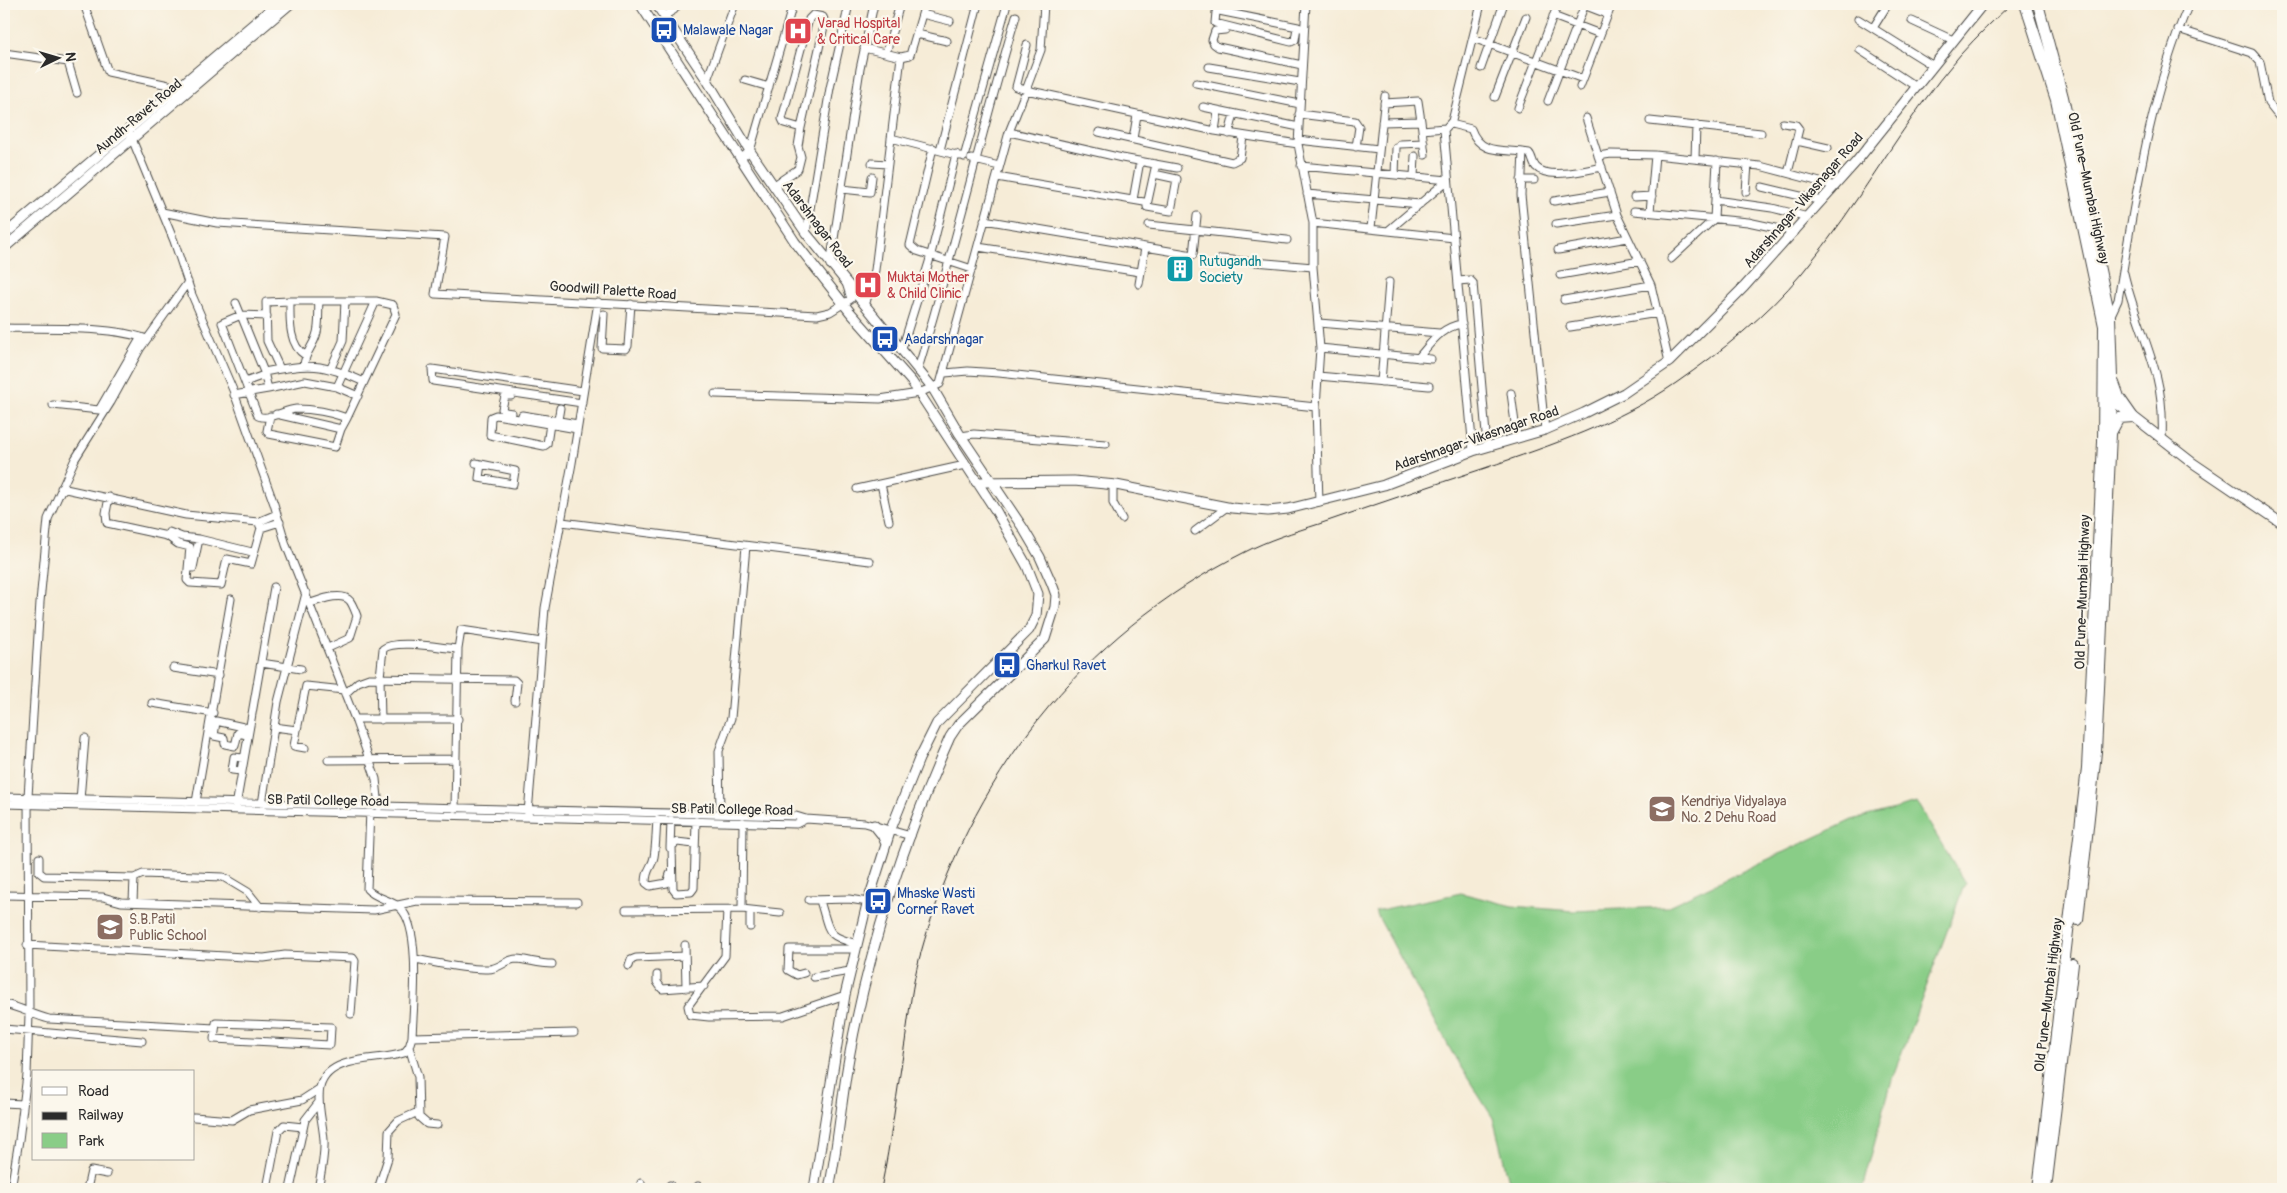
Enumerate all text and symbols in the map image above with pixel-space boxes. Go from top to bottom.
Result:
bus stop icon: Malawale Nagar [649,15,679,45]
place label: Varad Hospital & Critical Care [817,15,901,48]
hospital icon: Varad Hospital & Critical Care [783,16,813,46]
place label: Malawale Nagar [683,22,773,39]
north arrow [32,32,82,82]
text: N [62,51,79,62]
street label: Aundh-Ravet Road [91,75,185,158]
street label: Old Pune–Mumbai Highway [2064,110,2113,266]
street label: Adarshnagar-Vikasnagar Road [1740,129,1867,271]
street label: Adarshnagar Road [779,177,856,272]
place label: Rutugandh Society [1199,253,1261,286]
building icon: Rutugandh Society [1165,254,1195,284]
place label: Muktai Mother & Child Clinic [887,269,969,302]
hospital icon: Muktai Mother & Child Clinic [853,270,883,300]
street label: Goodwill Palette Road [549,278,677,303]
bus stop icon: Aadarshnagar [870,324,900,354]
place label: Aadarshnagar [904,331,984,348]
street label: Adarshnagar-Vikasnagar Road [1391,402,1561,475]
street label: Old Pune–Mumbai Highway [2071,514,2094,670]
bus stop icon: Gharkul Ravet [992,650,1022,680]
place label: Gharkul Ravet [1026,657,1106,674]
street label: SB Patil College Road [267,791,390,810]
place label: Kendriya Vidyalaya No. 2 Dehu Road [1681,793,1786,826]
school or university icon: Kendriya Vidyalaya No. 2 Dehu Road [1647,794,1677,824]
street label: SB Patil College Road [671,800,794,819]
place label: Mhaske Wasti Corner Ravet [897,885,976,918]
bus stop icon: Mhaske Wasti Corner Ravet [863,886,893,916]
place label: S.B.Patil Public School [129,911,207,944]
school or university icon: S.B.Patil Public School [95,912,125,942]
street label: Old Pune–Mumbai Highway [2031,917,2066,1073]
legend [32,1070,195,1160]
text: Road [78,1082,109,1101]
text: Railway [78,1106,124,1125]
text: Park [78,1132,105,1151]

